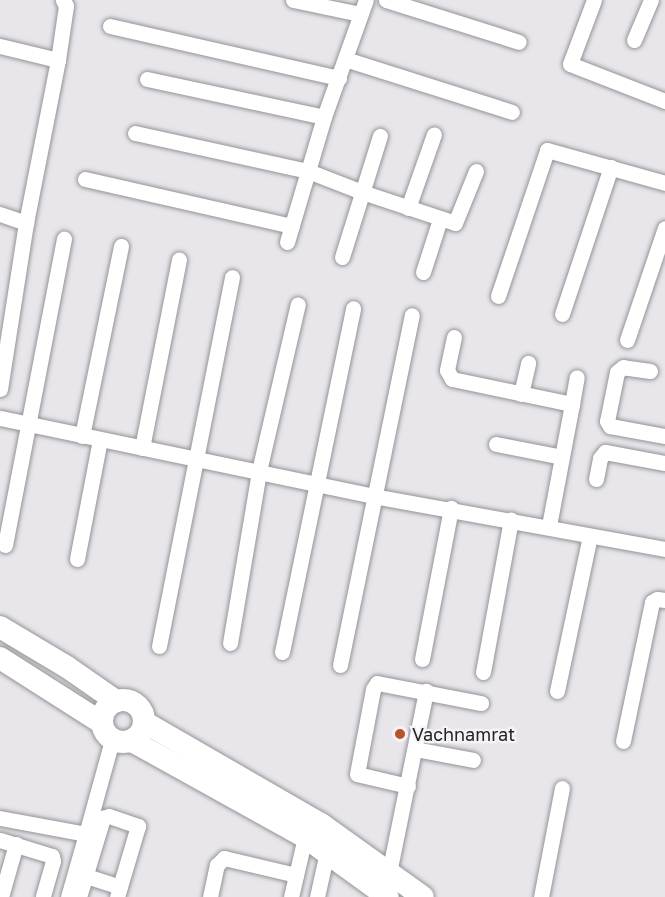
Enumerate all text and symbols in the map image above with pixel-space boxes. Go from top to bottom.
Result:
place label: Vachnamrat [412,723,515,745]
marker: Vachnamrat [393,727,407,741]

